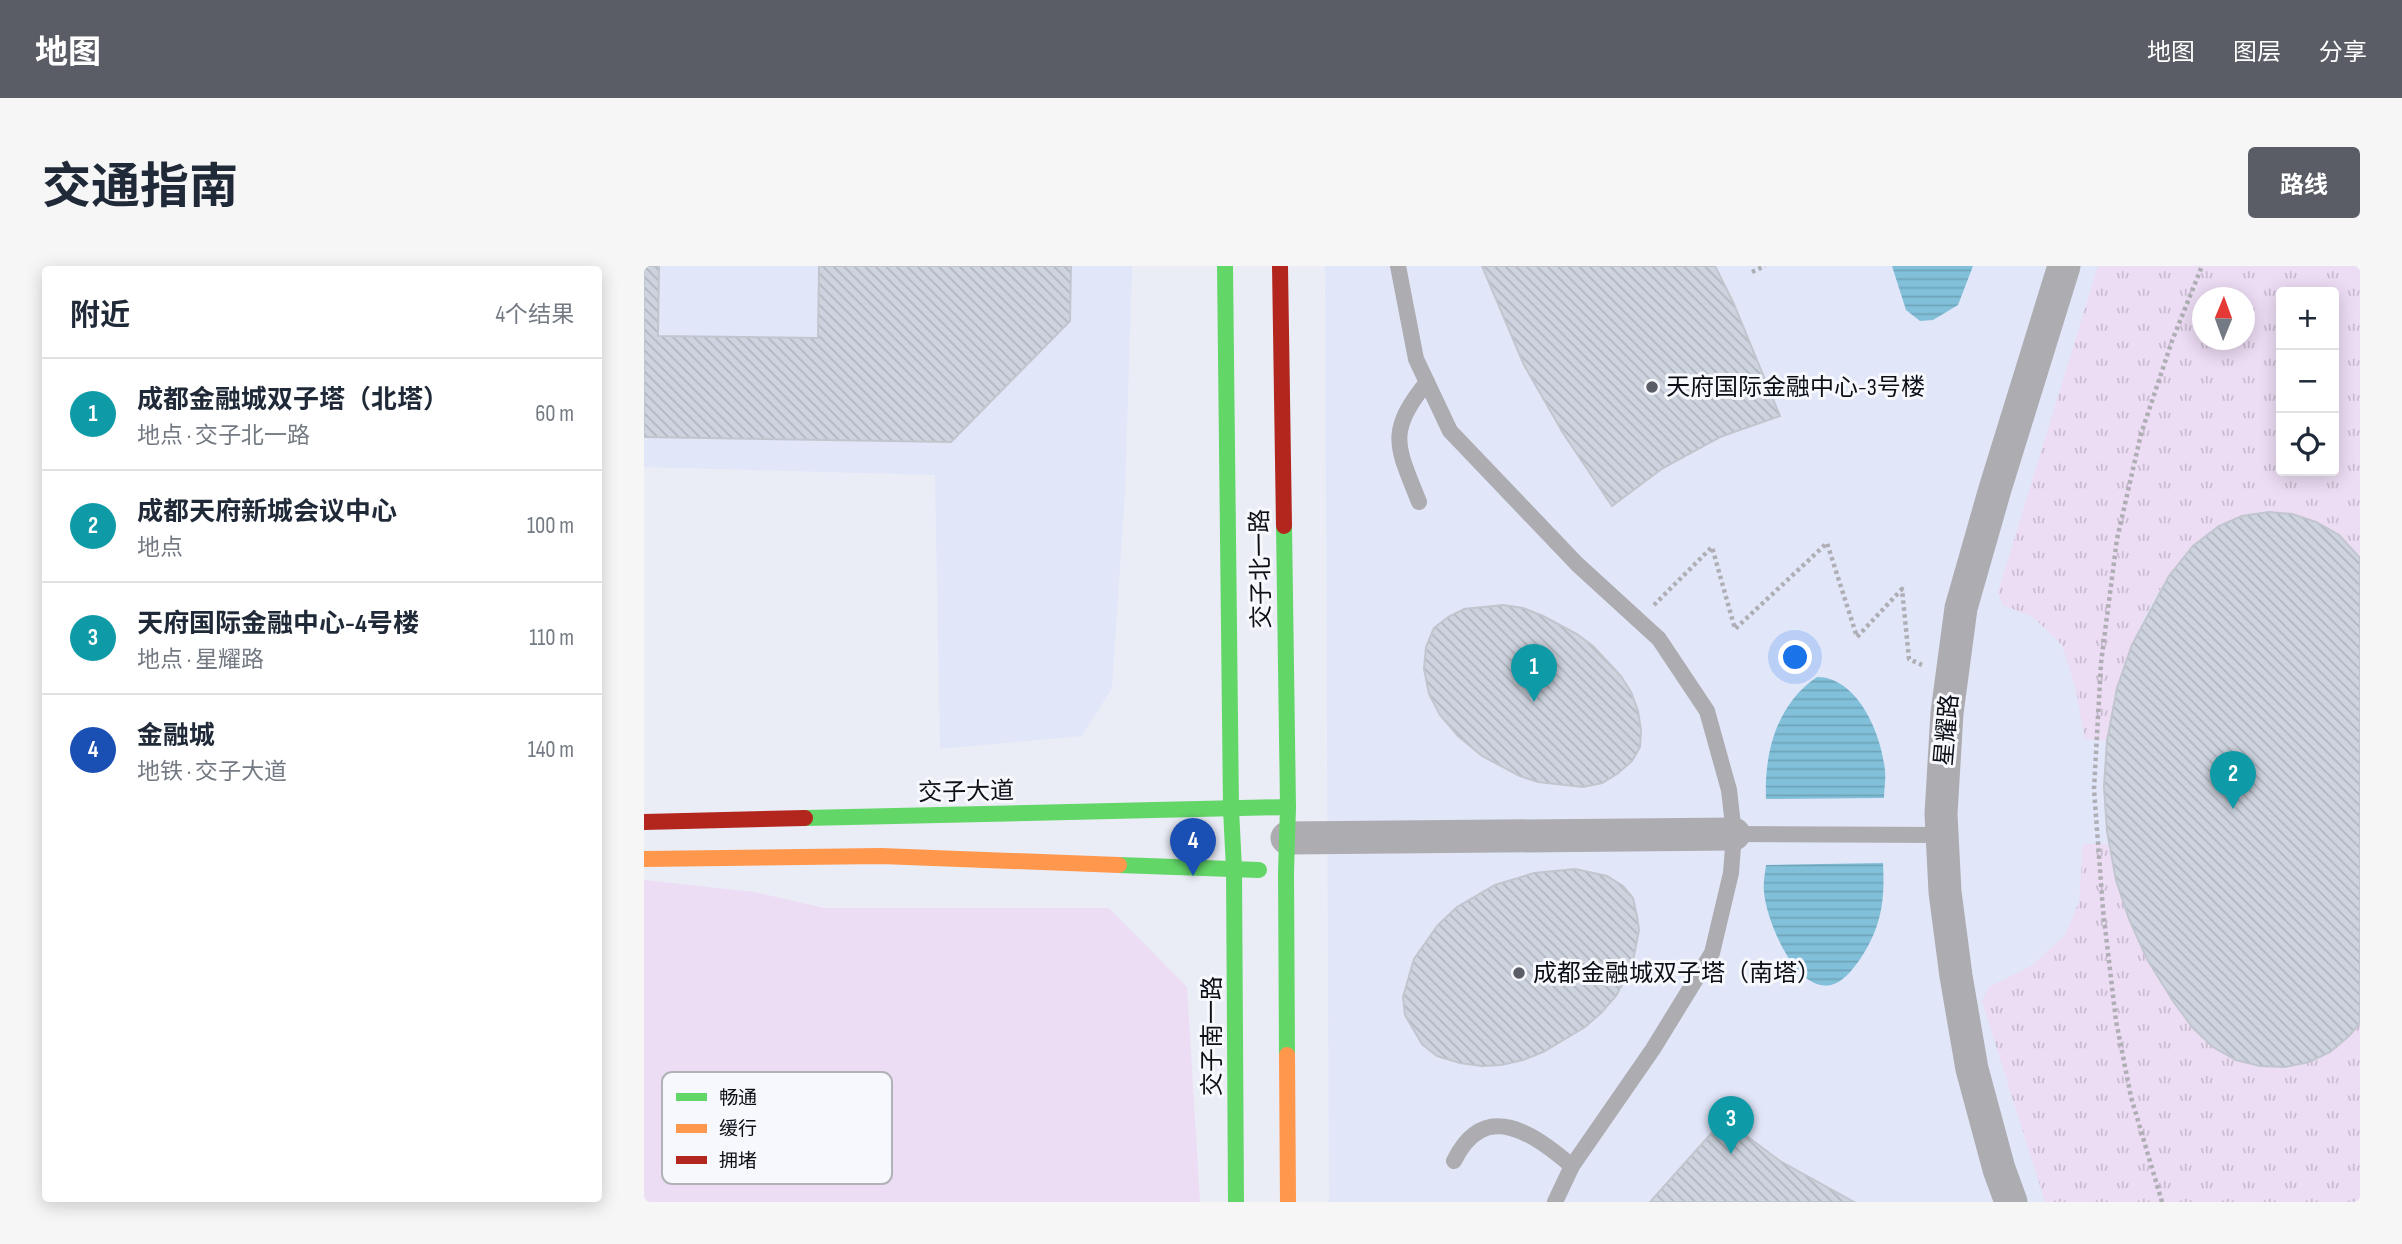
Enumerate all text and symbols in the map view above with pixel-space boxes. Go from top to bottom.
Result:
text: 地图 [35,33,101,73]
text: 地图 [2147,38,2195,67]
text: 图层 [2233,38,2281,67]
text: 分享 [2319,38,2367,67]
button: 路线 [2248,147,2360,218]
text: 交通指南 [42,159,238,218]
north arrow [2192,287,2255,350]
map controls [2276,287,2339,476]
button: + [2276,287,2339,350]
text: 附近 [70,298,130,334]
text: 4个结果 [495,301,574,329]
button: − [2276,350,2339,413]
place label: 天府国际金融中心-3号楼 [1666,373,1925,402]
marker: 天府国际金融中心-3号楼 [1644,379,1660,395]
text: 成都金融城双子塔（北塔） [137,385,449,416]
text: 1 [88,400,98,428]
text: 60 m [535,400,574,428]
button: locate [2276,413,2339,476]
text: 地点 · 交子北一路 [137,422,310,450]
text: 成都天府新城会议中心 [137,497,397,528]
street label: 交子北一路 [1245,509,1277,629]
text: 2 [88,512,98,540]
text: 100 m [527,512,574,540]
text: 地点 [137,534,183,562]
text: 天府国际金融中心-4号楼 [137,609,419,640]
text: 3 [88,624,98,652]
text: 110 m [529,624,574,652]
your location [1778,640,1812,674]
pin: 1 [1511,644,1557,702]
text: 地点 · 星耀路 [137,646,264,674]
street label: 星耀路 [1929,693,1965,767]
text: 金融城 [137,721,215,752]
text: 4 [88,736,98,764]
text: 140 m [528,736,574,764]
pin: 2 [2210,751,2256,809]
text: 地铁 · 交子大道 [137,758,287,786]
street label: 交子大道 [918,777,1014,807]
pin: 4 [1170,818,1216,876]
place label: 成都金融城双子塔（南塔） [1533,959,1821,988]
marker: 成都金融城双子塔（南塔） [1511,965,1527,981]
street label: 交子南一路 [1198,976,1227,1096]
legend [662,1072,892,1184]
text: 畅通 [719,1087,757,1110]
pin: 3 [1708,1096,1754,1154]
text: 缓行 [719,1118,757,1141]
text: 拥堵 [719,1150,757,1173]

